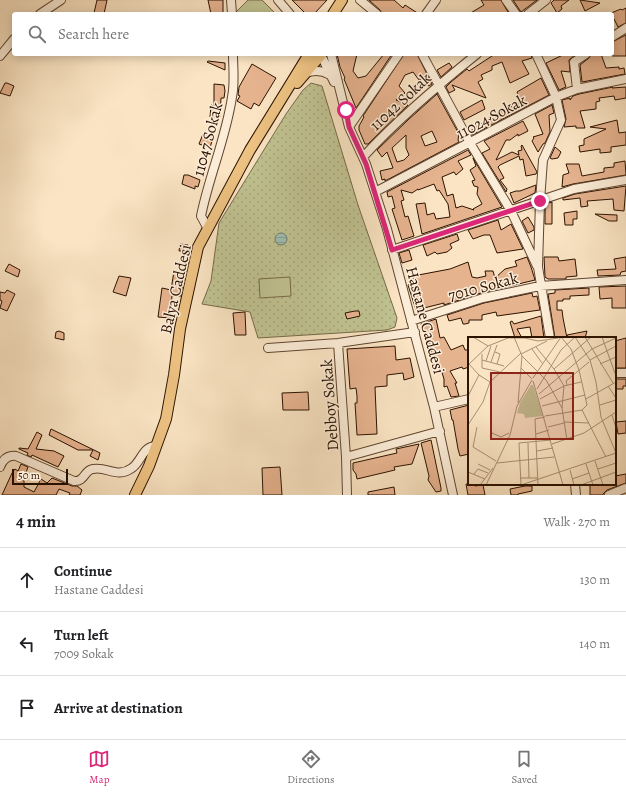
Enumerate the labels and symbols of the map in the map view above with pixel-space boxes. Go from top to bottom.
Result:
street label: 11042 Sokak [365,68,436,136]
street label: 11024 Sokak [452,89,531,145]
street label: 11047 Sokak [188,100,228,179]
route start [337,101,355,119]
route end [531,192,549,210]
street label: Balya Caddesi [155,242,197,336]
street label: Hastane Caddesi [400,264,450,376]
street label: 7010 Sokak [446,267,521,307]
inset map [468,337,616,485]
street label: Debboy Sokak [316,358,344,452]
scale bar [12,467,68,486]

